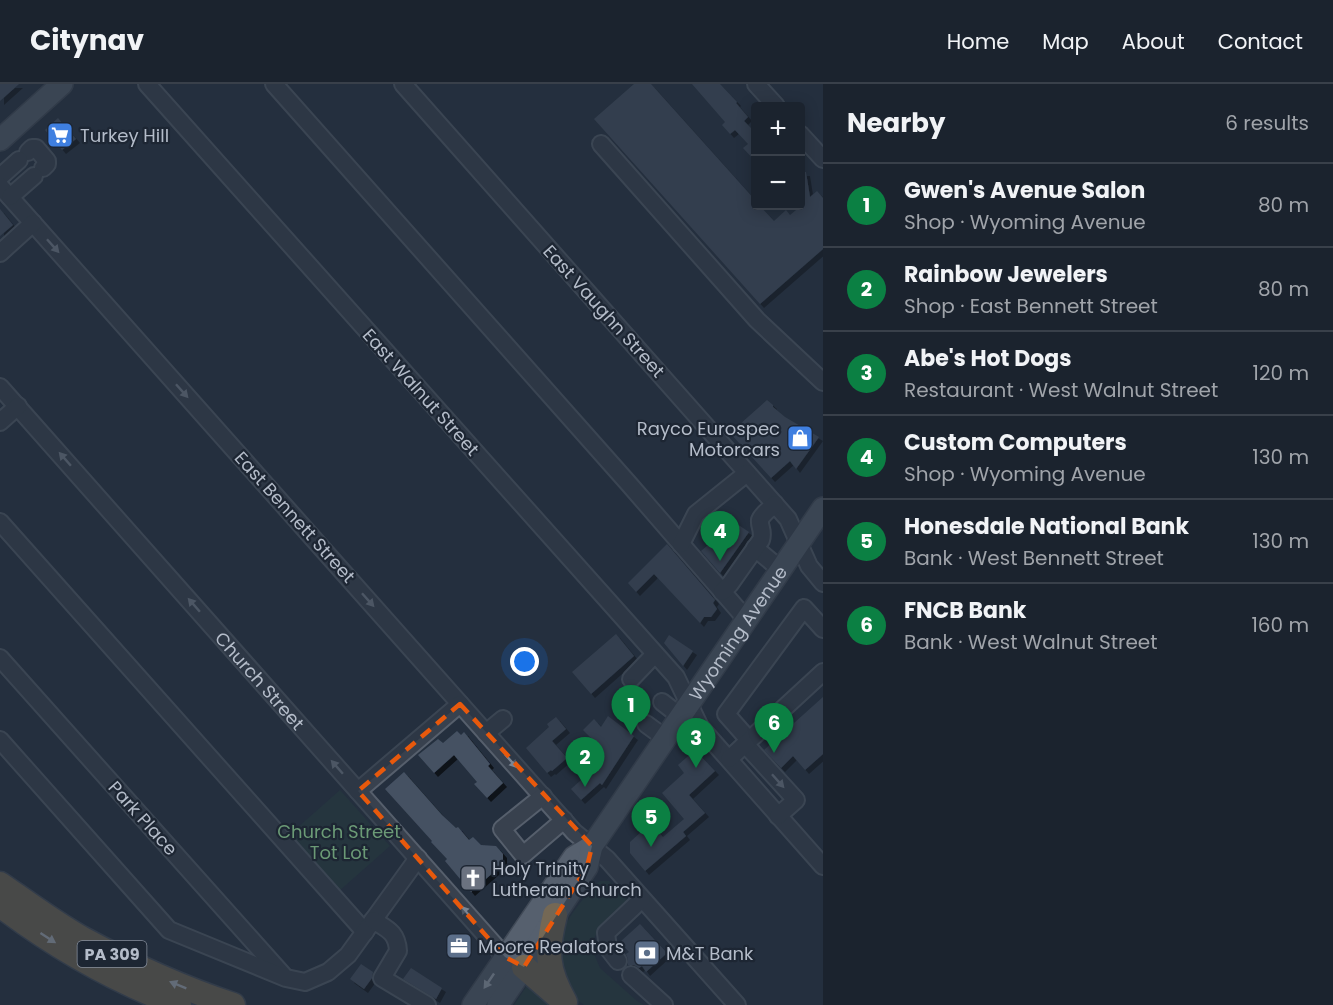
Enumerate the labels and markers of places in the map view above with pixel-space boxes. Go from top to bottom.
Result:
supermarket icon: Turkey Hill [45,120,75,150]
place label: Turkey Hill [80,123,169,148]
place label: Rayco Eurospec Motorcars [637,416,780,462]
shop icon: Rayco Eurospec Motorcars [785,423,815,453]
pin: 4 [700,512,740,561]
pin: 1 [612,686,650,735]
pin: 6 [754,704,794,753]
pin: 3 [676,718,716,768]
pin: 2 [566,738,604,787]
pin: 5 [632,798,670,847]
place label: Holy Trinity Lutheran Church [492,856,642,902]
church icon: Holy Trinity Lutheran Church [458,863,488,893]
office icon: Moore Realators [444,931,474,961]
place label: Moore Realators [478,934,624,959]
bank icon: M&T Bank [632,938,662,968]
place label: M&T Bank [666,941,754,966]

